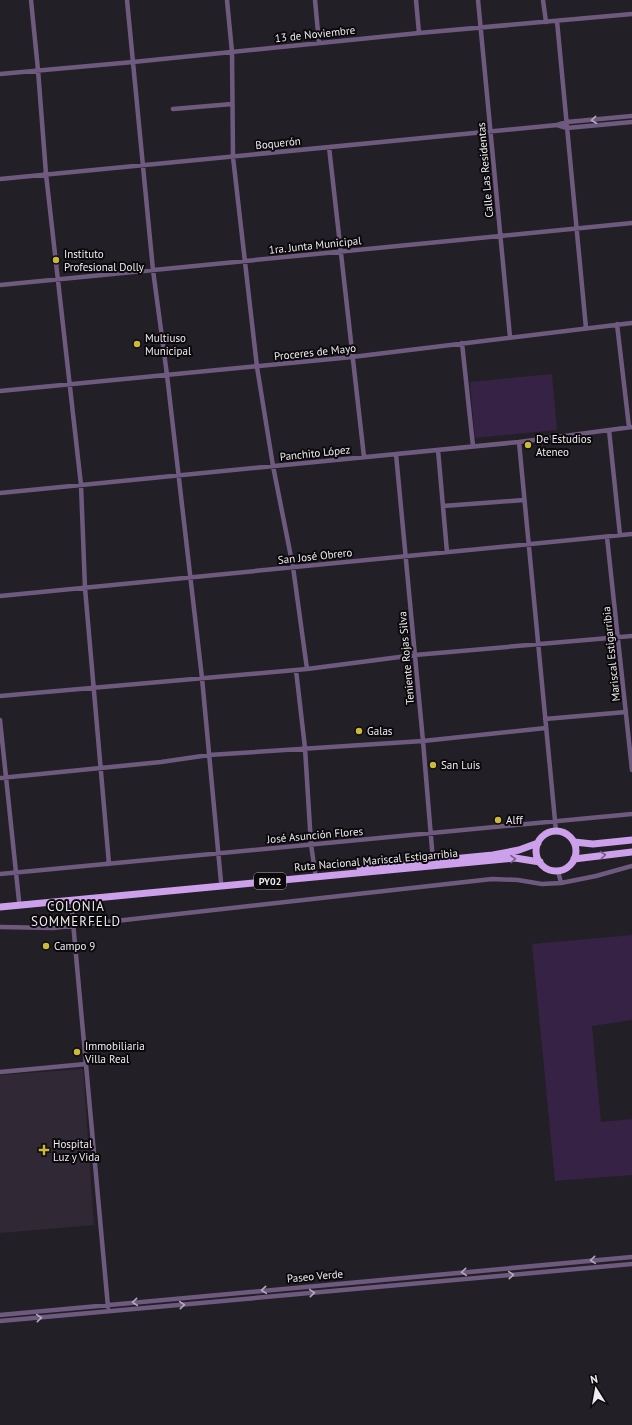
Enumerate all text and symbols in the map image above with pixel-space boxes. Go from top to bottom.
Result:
street label: 13 de Noviembre [274,23,356,45]
one-way arrow [591,115,597,124]
street label: Calle Las Residentas [474,121,496,218]
street label: Boquerón [255,134,301,152]
street label: 1ra. Junta Municipal [268,233,363,257]
place label: Instituto Profesional Dolly [64,247,145,274]
marker: Instituto Profesional Dolly [51,255,61,265]
place label: Multiuso Municipal [145,331,192,358]
marker: Multiuso Municipal [132,339,142,349]
street label: Proceres de Mayo [273,341,357,363]
place label: De Estudios Ateneo [536,432,592,459]
marker: De Estudios Ateneo [523,440,533,450]
street label: Panchito López [279,442,351,464]
street label: San José Obrero [277,545,353,567]
street label: Mariscal Estigarribia [599,606,623,702]
street label: Teniente Rojas Silva [395,611,417,705]
place label: Galas [367,724,393,738]
marker: Galas [354,726,364,736]
place label: San Luis [441,758,481,772]
marker: San Luis [428,760,438,770]
place label: Alff [506,813,523,827]
marker: Alff [493,815,503,825]
street label: José Asunción Flores [265,824,364,846]
street label: Ruta Nacional Mariscal Estigarribia [294,846,458,874]
one-way arrow [600,851,606,860]
one-way arrow [510,854,516,863]
road number: PY02 [254,873,286,889]
district label: COLONIA SOMMERFELD [31,898,121,930]
place label: Campo 9 [54,939,95,953]
marker: Campo 9 [41,941,51,951]
place label: Immobiliaria Villa Real [84,1039,145,1066]
marker: Immobiliaria Villa Real [72,1047,82,1057]
place label: Hospital Luz y Vida [53,1137,100,1164]
marker: Hospital Luz y Vida [38,1144,50,1156]
one-way arrow [590,1256,596,1265]
street label: Paseo Verde [286,1267,344,1285]
one-way arrow [461,1267,467,1276]
one-way arrow [508,1271,514,1280]
one-way arrow [261,1285,268,1294]
one-way arrow [309,1289,315,1298]
one-way arrow [132,1297,138,1306]
one-way arrow [179,1300,185,1309]
one-way arrow [36,1313,42,1322]
north arrow [576,1369,616,1409]
text: N [589,1372,599,1387]

